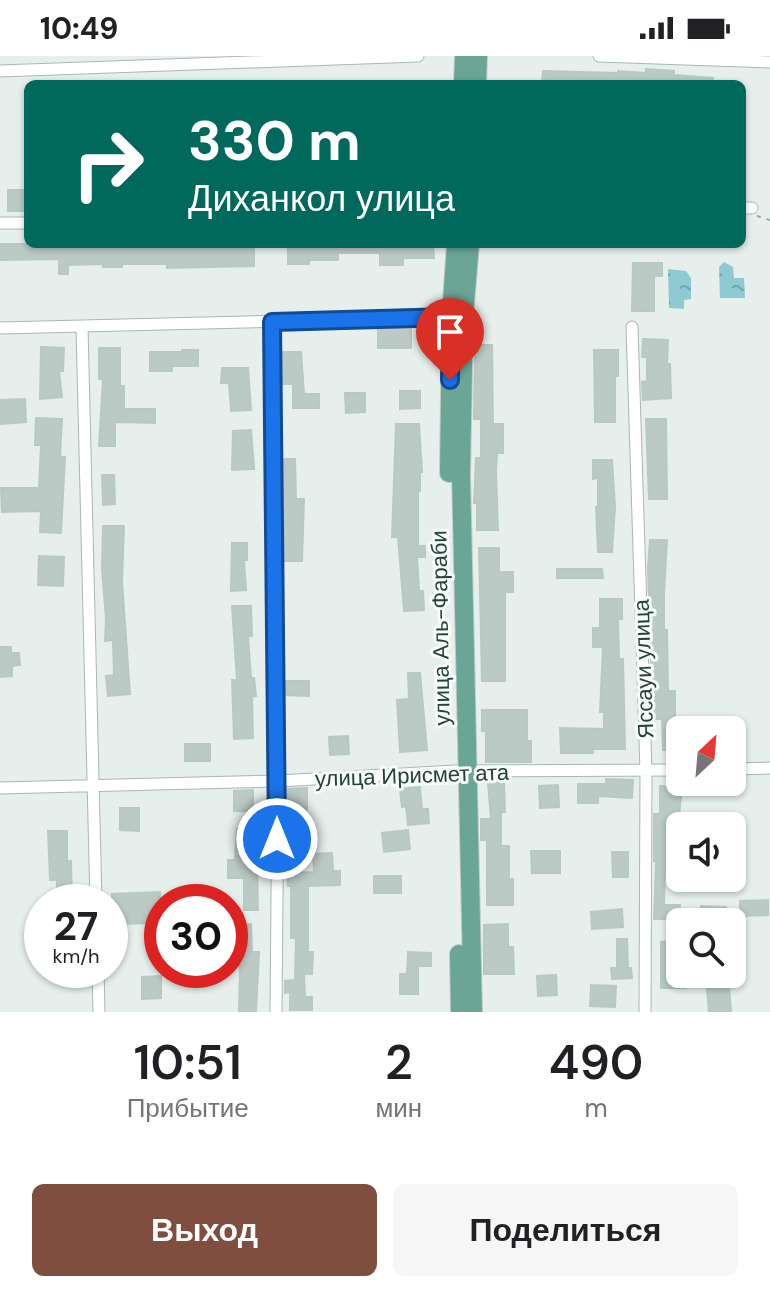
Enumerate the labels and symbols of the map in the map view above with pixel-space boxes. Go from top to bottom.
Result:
pin [416,298,484,380]
street label: улица Аль-Фараби [424,530,457,726]
street label: Яссауи улица [627,598,660,739]
north arrow [666,716,746,796]
street label: улица Ирисмет ата [315,758,510,793]
position arrow [235,797,319,881]
speed limit sign: 30 [144,884,248,988]

